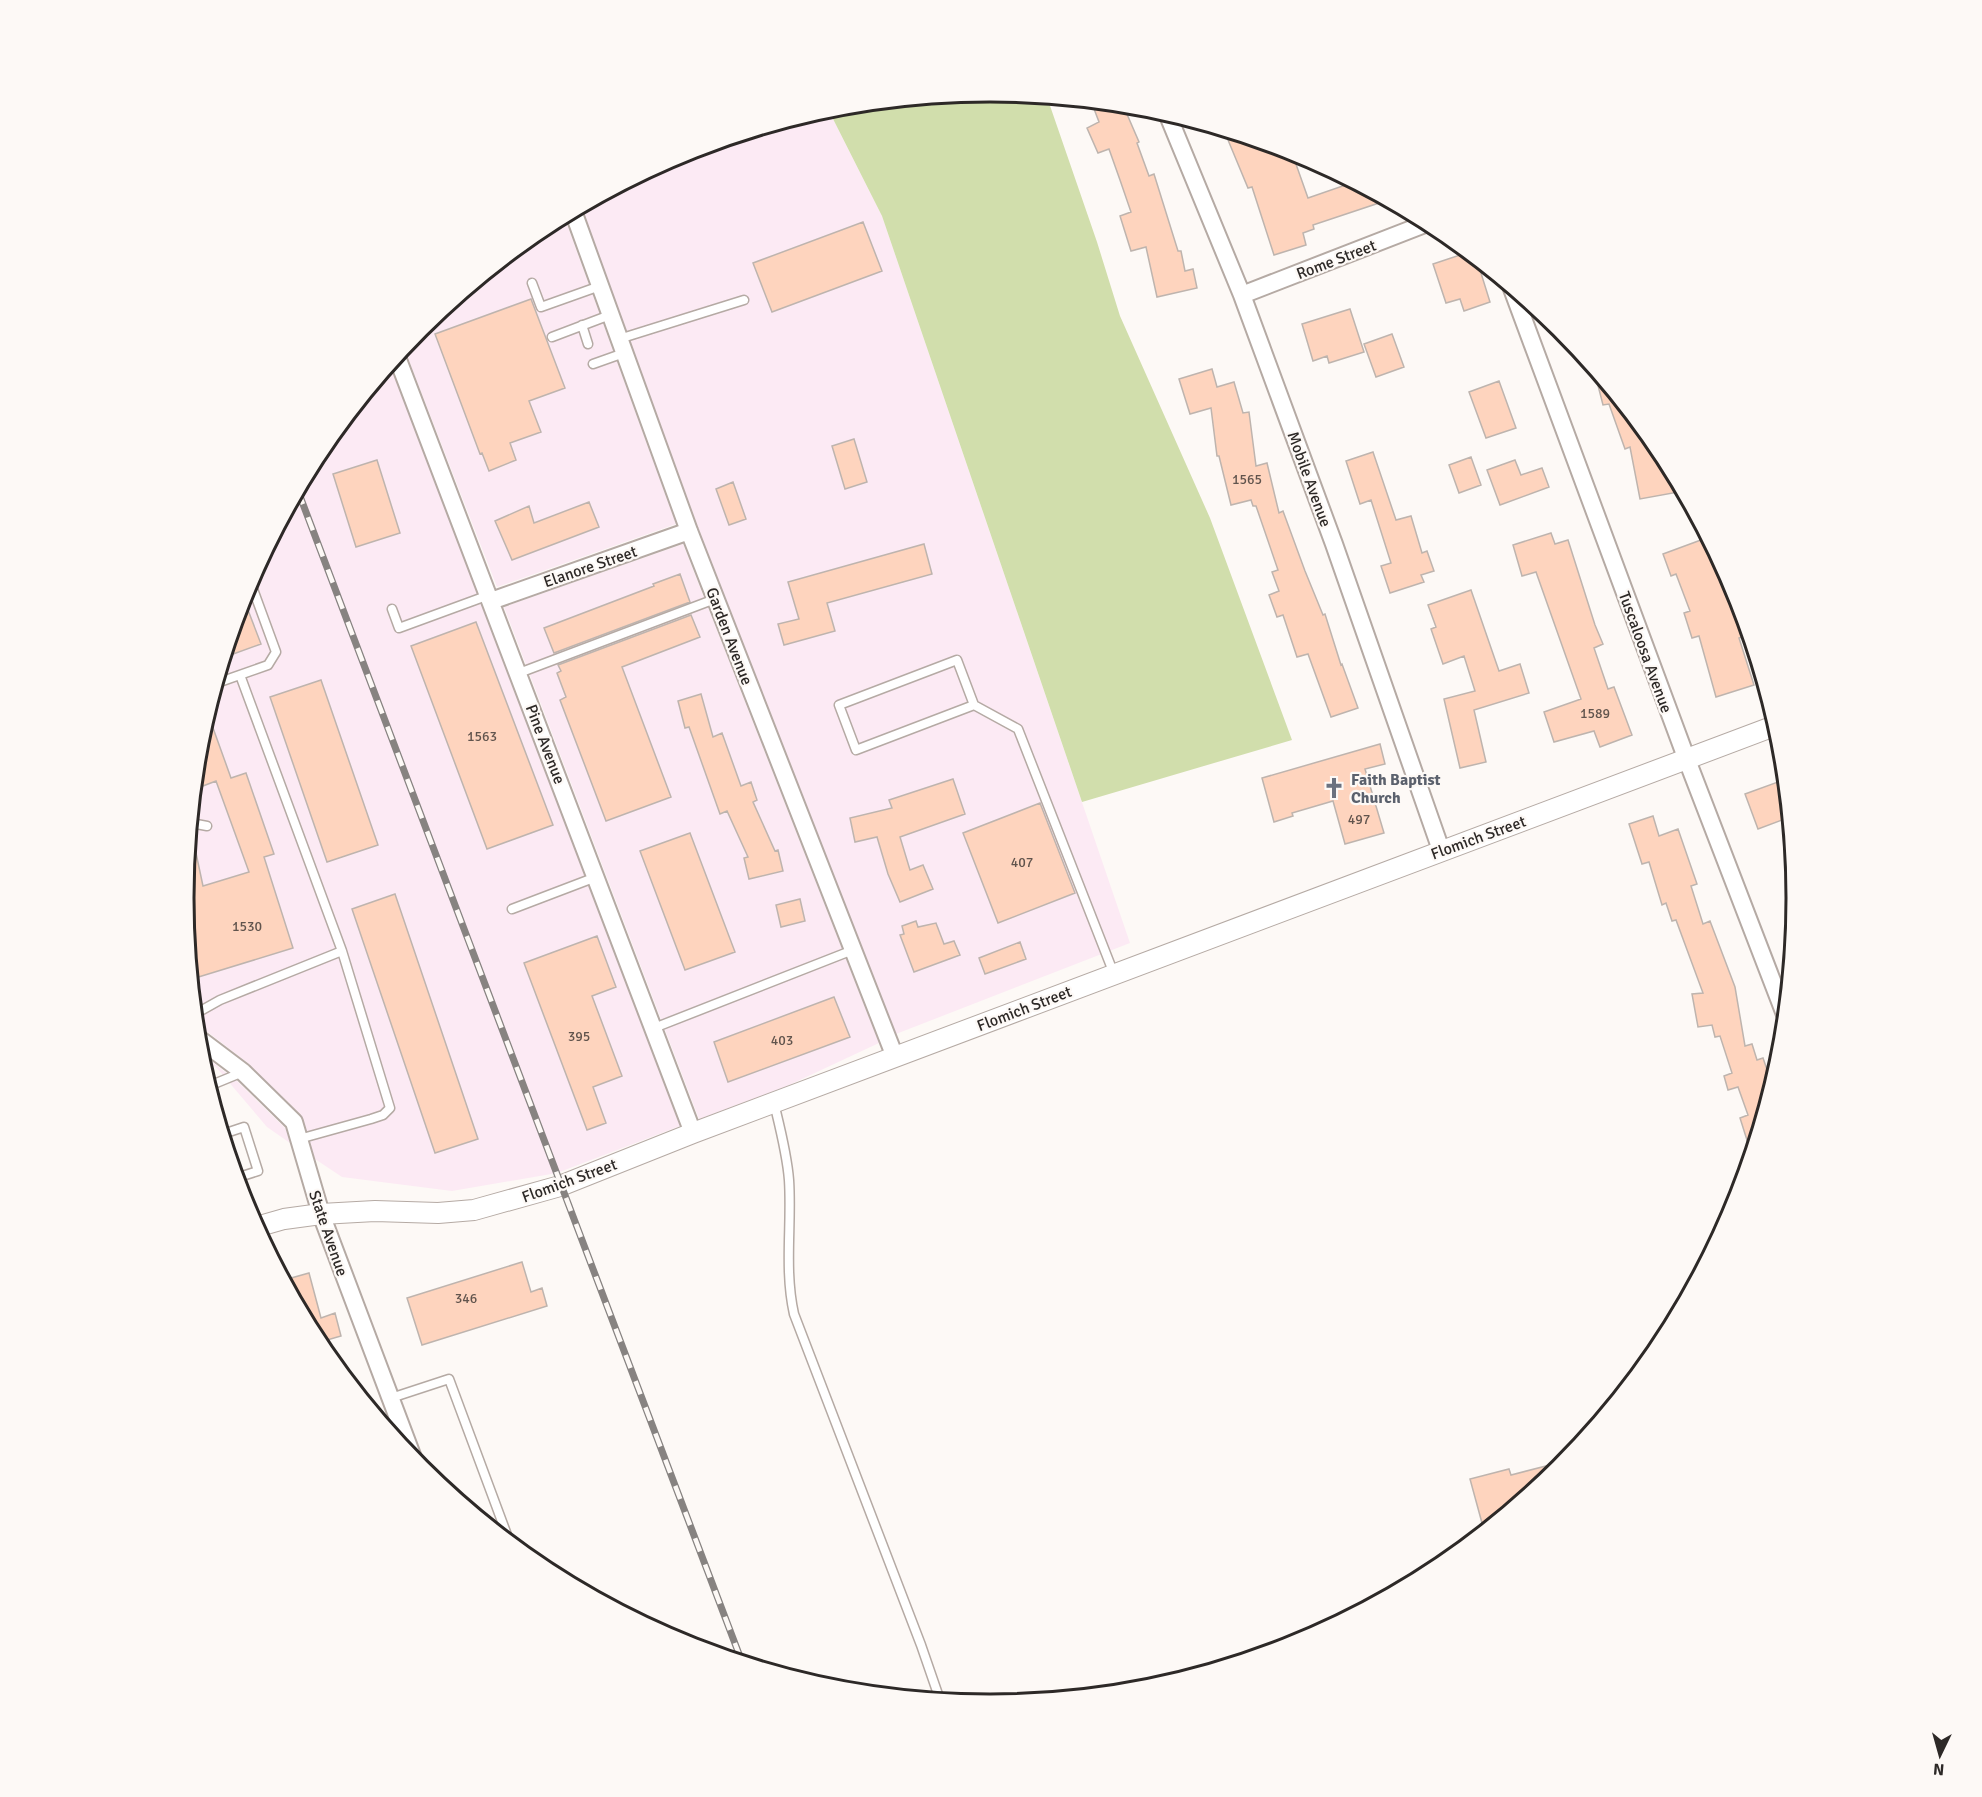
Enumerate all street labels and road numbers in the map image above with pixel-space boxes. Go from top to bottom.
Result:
street label: Rome Street [1294,235,1379,284]
street label: Mobile Avenue [1283,429,1336,530]
street label: Elanore Street [541,541,640,592]
street label: Garden Avenue [701,585,757,688]
street label: Tuscaloosa Avenue [1614,589,1676,716]
street label: Pine Avenue [521,702,569,787]
street label: Flomich Street [1428,811,1529,864]
street label: Flomich Street [974,982,1075,1036]
street label: Flomich Street [519,1154,620,1207]
street label: State Avenue [304,1188,352,1279]

